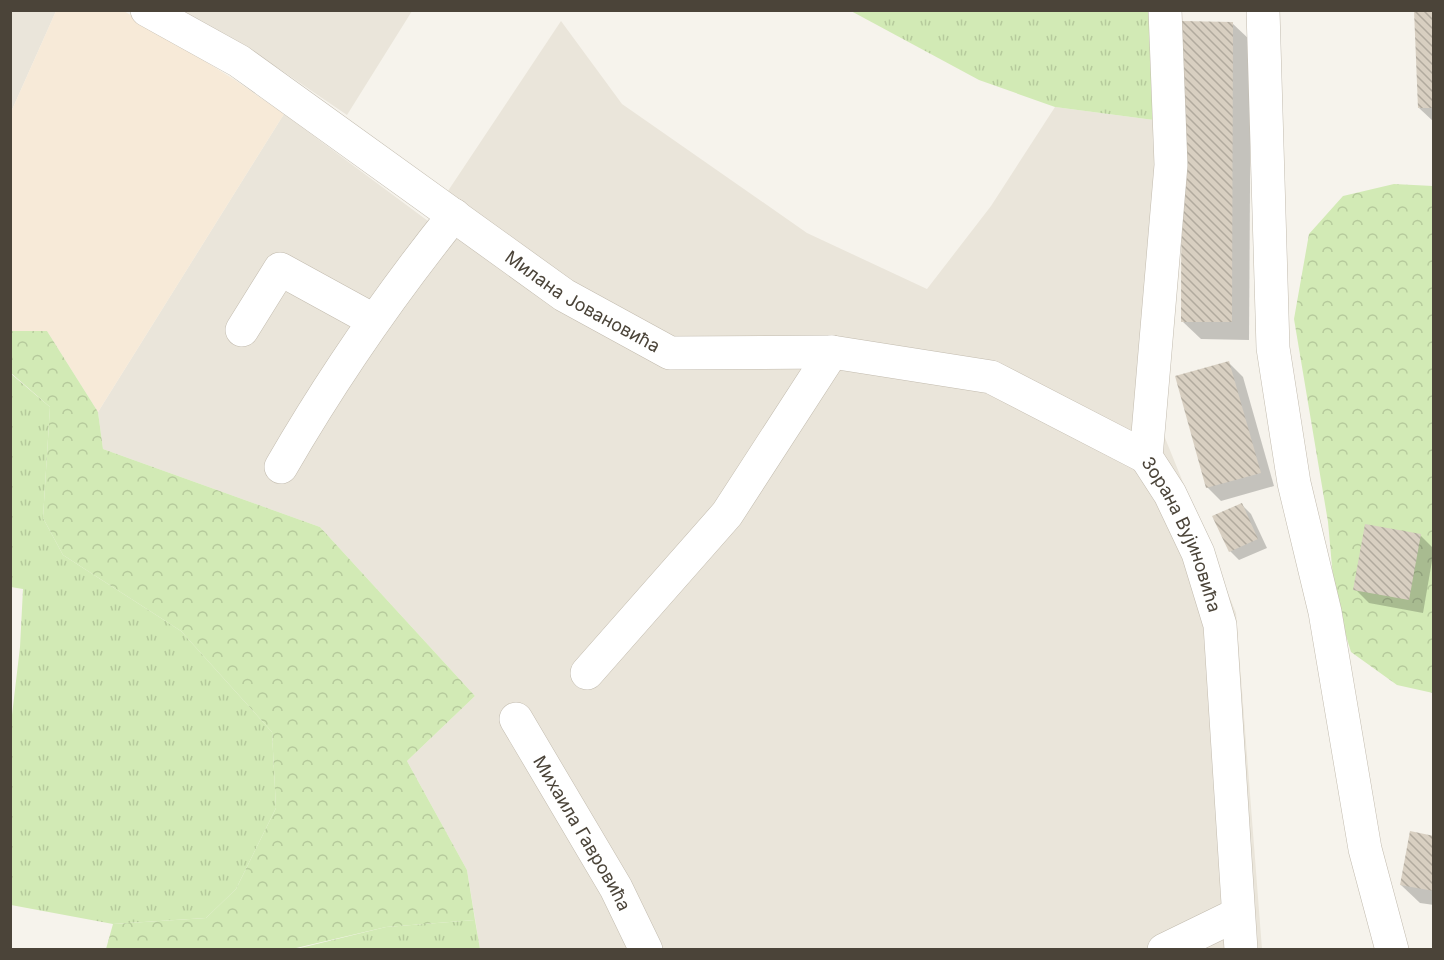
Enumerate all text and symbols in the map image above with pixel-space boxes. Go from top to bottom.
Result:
street label: Милана Јовановића [501,246,664,356]
street label: Зорана Вујиновића [1138,452,1226,614]
street label: Михаила Гавровића [529,752,636,914]

